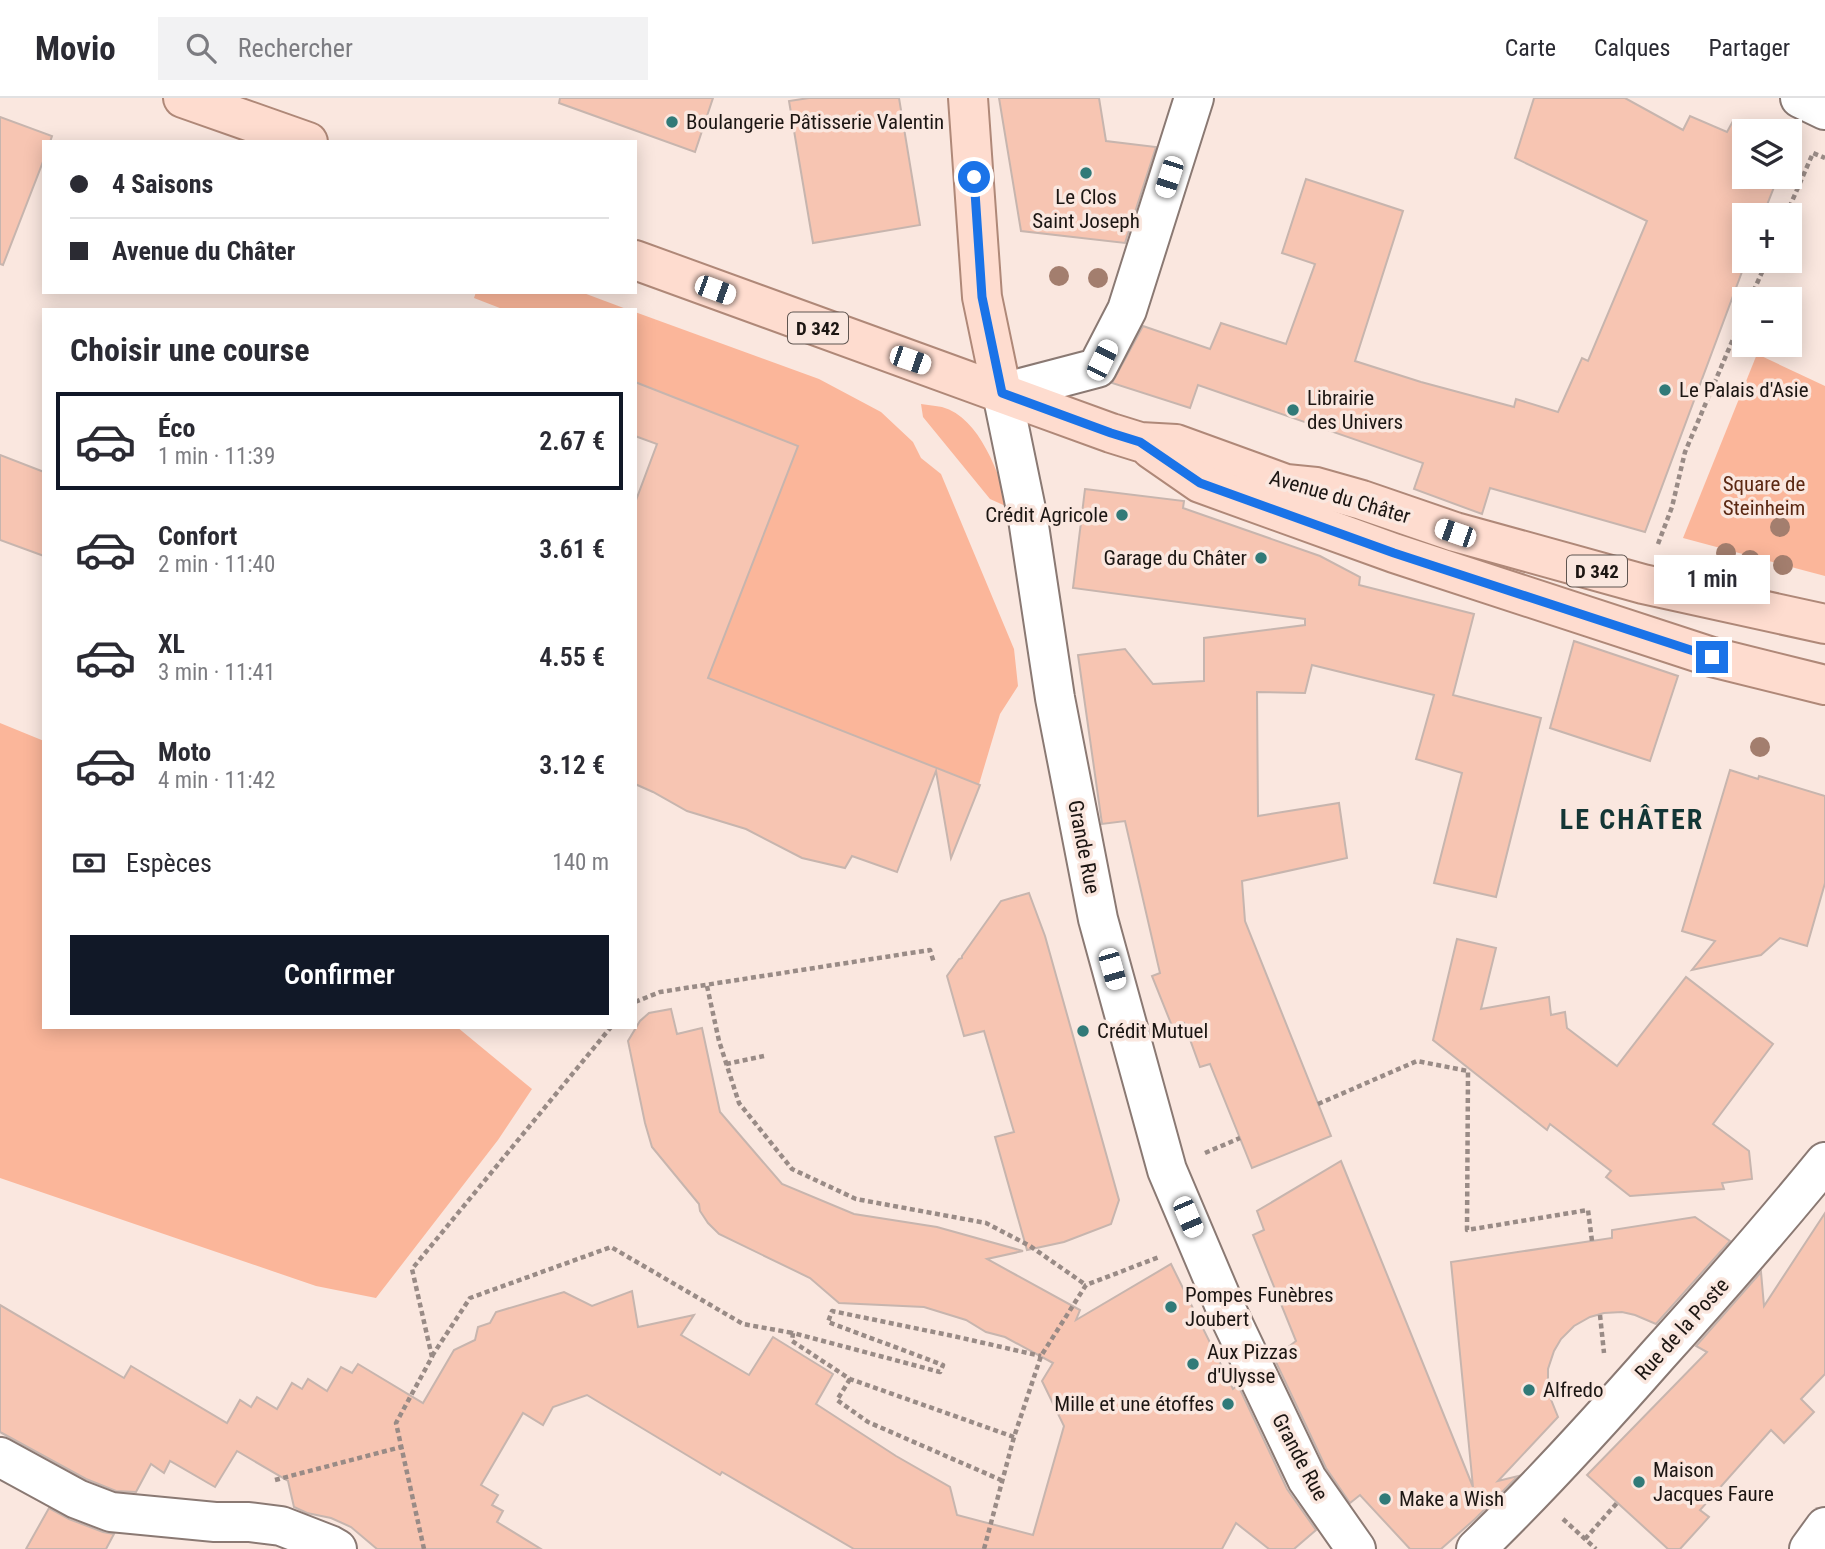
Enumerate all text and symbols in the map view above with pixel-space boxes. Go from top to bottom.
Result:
search box [158,17,648,80]
text: Movio [35,29,116,68]
icon: search [182,29,220,67]
text: Rechercher [238,33,353,63]
text: Carte [1505,34,1556,62]
text: Calques [1594,34,1670,62]
text: Partager [1708,34,1790,62]
place label: Boulangerie Pâtisserie Valentin [686,110,944,134]
marker: Boulangerie Pâtisserie Valentin [664,114,680,130]
map controls [1732,119,1802,357]
button: layers [1732,119,1802,189]
car [1153,154,1186,200]
route start [958,161,990,193]
marker: Le Clos Saint Joseph [1078,165,1094,181]
text: 4 Saisons [112,169,213,199]
place label: Le Clos Saint Joseph [1032,185,1140,233]
button: + [1732,203,1802,273]
text: Avenue du Châter [112,236,295,266]
car [692,273,739,307]
button: − [1732,287,1802,357]
road number: D 342 [788,312,848,344]
text: Choisir une course [70,331,310,369]
car [1084,337,1121,383]
car [887,343,934,377]
place label: Le Palais d'Asie [1679,378,1809,402]
marker: Le Palais d'Asie [1657,382,1673,398]
place label: Librairie des Univers [1307,386,1403,434]
marker: Librairie des Univers [1285,402,1301,418]
icon: car [74,410,137,473]
text: Éco [158,413,195,443]
text: 2.67 € [539,426,605,456]
text: 1 min · 11:39 [158,443,275,470]
street label: Avenue du Châter [1267,465,1413,529]
park label: Square de Steinheim [1723,472,1806,520]
place label: Crédit Agricole [985,503,1108,527]
marker: Crédit Agricole [1114,507,1130,523]
car [1432,516,1479,550]
icon: car [74,518,137,581]
text: Confort [158,521,237,551]
text: 3.61 € [539,534,605,564]
place label: Garage du Châter [1104,546,1247,570]
marker: Garage du Châter [1253,550,1269,566]
text: 2 min · 11:40 [158,551,275,578]
road number: D 342 [1567,556,1627,586]
callout: 1 min [1654,556,1770,604]
text: 1 min [1687,566,1737,593]
icon: car [74,626,137,689]
text: XL [158,629,185,659]
route end [1696,641,1728,673]
text: 4.55 € [539,642,605,672]
text: 3 min · 11:41 [158,659,275,686]
icon: car [74,734,137,797]
text: Moto [158,737,211,767]
text: 3.12 € [539,750,605,780]
text: 4 min · 11:42 [158,767,275,794]
street label: Grande Rue [1063,798,1105,896]
district label: LE CHÂTER [1560,803,1704,836]
icon: cash [70,844,108,882]
text: Espèces [126,848,212,878]
text: 140 m [552,849,609,876]
button: Confirmer [70,935,609,1015]
car [1097,946,1128,992]
place label: Crédit Mutuel [1097,1019,1208,1043]
marker: Crédit Mutuel [1075,1023,1091,1039]
car [1171,1194,1206,1240]
street label: Rue de la Poste [1630,1273,1734,1385]
place label: Pompes Funèbres Joubert [1185,1283,1333,1331]
marker: Pompes Funèbres Joubert [1163,1299,1179,1315]
place label: Aux Pizzas d'Ulysse [1207,1340,1298,1388]
marker: Aux Pizzas d'Ulysse [1185,1356,1201,1372]
place label: Alfredo [1543,1378,1604,1402]
marker: Alfredo [1521,1382,1537,1398]
place label: Mille et une étoffes [1054,1392,1214,1416]
marker: Mille et une étoffes [1220,1396,1236,1412]
street label: Grande Rue [1267,1409,1333,1505]
place label: Maison Jacques Faure [1653,1458,1774,1506]
marker: Maison Jacques Faure [1631,1474,1647,1490]
place label: Make a Wish [1399,1487,1504,1511]
marker: Make a Wish [1377,1491,1393,1507]

